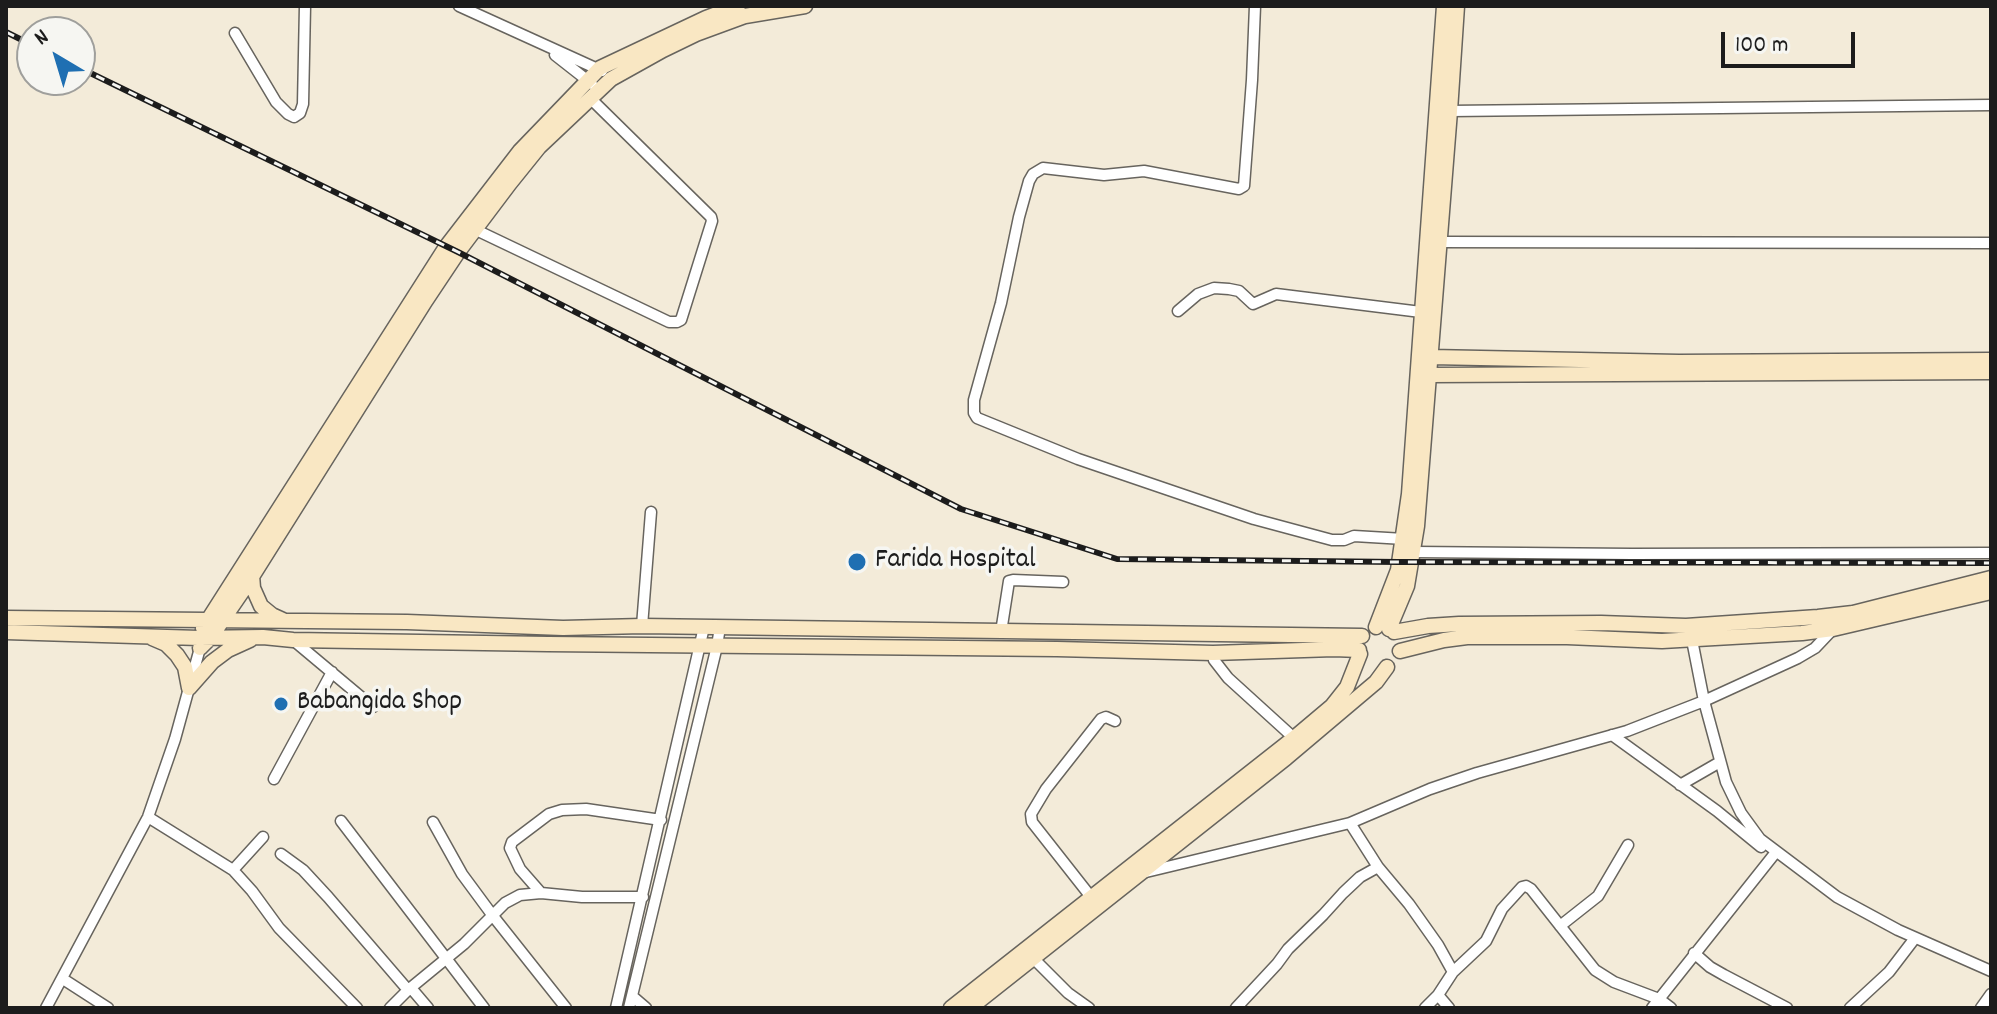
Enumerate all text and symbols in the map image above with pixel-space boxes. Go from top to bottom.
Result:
north arrow [16,16,96,96]
scale bar [1725,16,1859,66]
text: N [28,23,56,54]
text: 100 m [1735,29,1788,63]
place label: Farida Hospital [875,545,1036,579]
marker: Farida Hospital [846,551,868,573]
place label: Babangida Shop [297,687,462,721]
marker: Babangida Shop [272,695,290,713]

